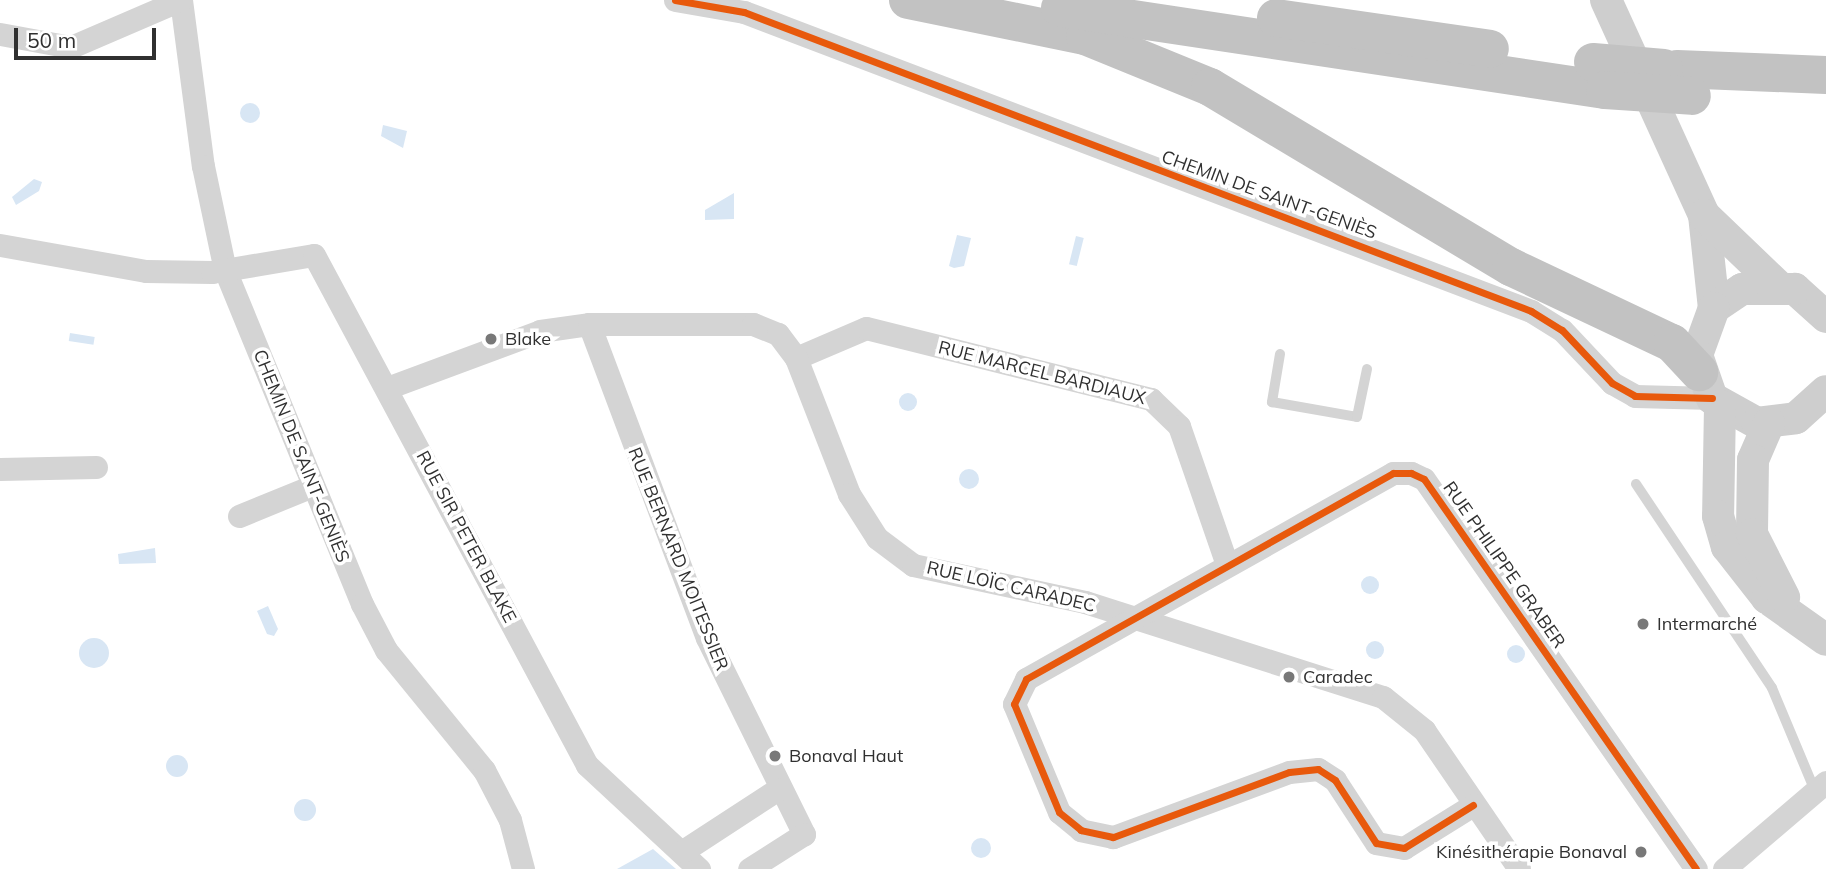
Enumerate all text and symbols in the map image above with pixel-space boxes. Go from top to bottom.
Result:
scale bar [18,14,159,58]
text: 50 m [27,27,76,53]
street label: CHEMIN DE SAINT-GENIÈS [1158,146,1380,244]
place label: Blake [505,328,551,350]
marker: Blake [483,331,499,347]
street label: RUE MARCEL BARDIAUX [936,337,1148,409]
street label: CHEMIN DE SAINT-GENIÈS [248,347,354,565]
street label: RUE BERNARD MOITESSIER [623,444,733,674]
street label: RUE SIR PETER BLAKE [412,447,520,627]
street label: RUE PHILIPPE GRABER [1438,478,1570,652]
street label: RUE LOÏC CARADEC [924,557,1098,617]
place label: Intermarché [1657,613,1757,635]
marker: Intermarché [1635,616,1651,632]
place label: Caradec [1303,666,1373,688]
marker: Caradec [1281,669,1297,685]
place label: Bonaval Haut [789,745,903,767]
marker: Bonaval Haut [767,748,783,764]
place label: Kinésithérapie Bonaval [1436,841,1627,863]
marker: Kinésithérapie Bonaval [1633,844,1649,860]

